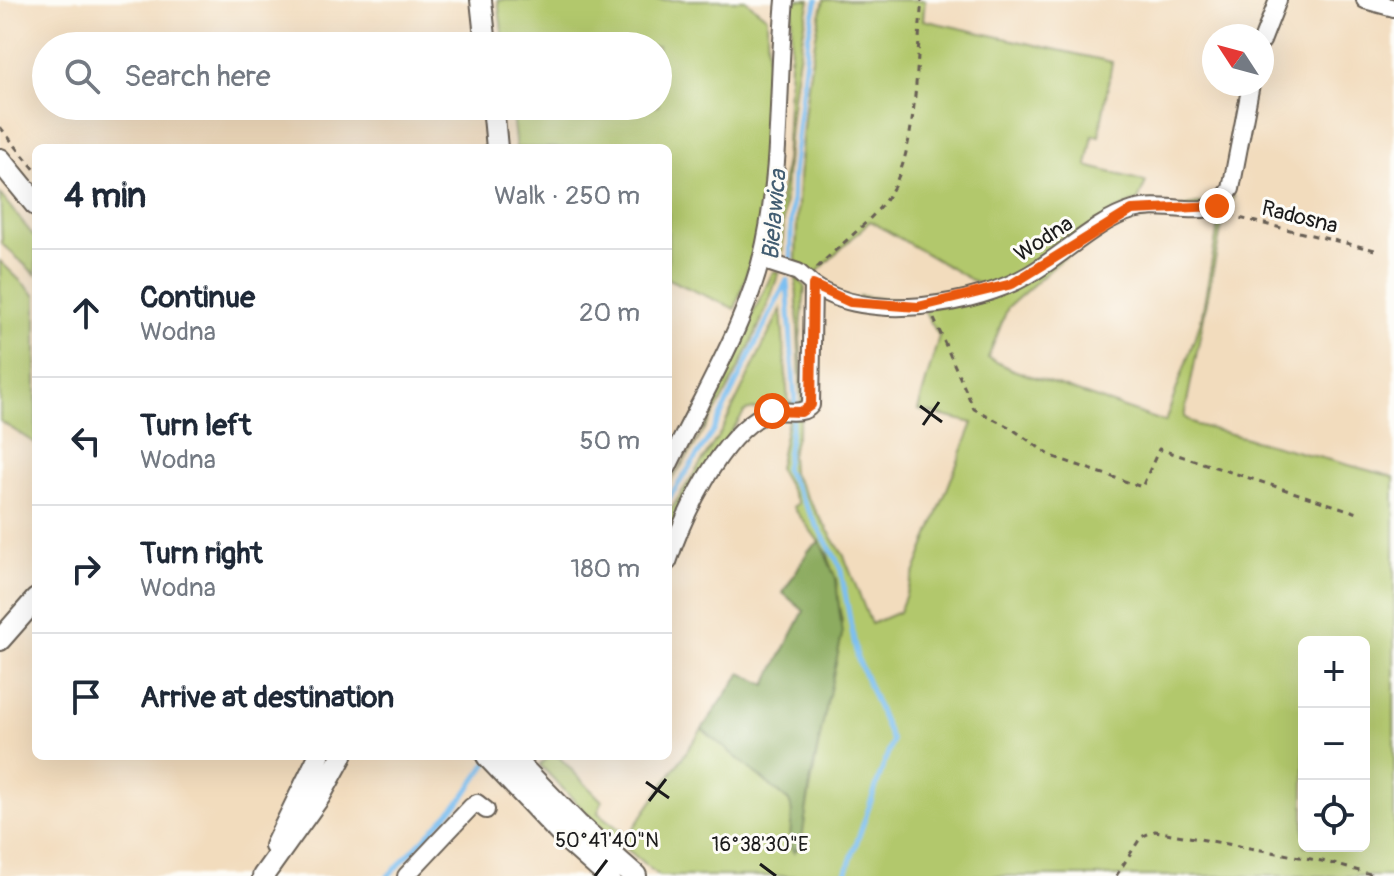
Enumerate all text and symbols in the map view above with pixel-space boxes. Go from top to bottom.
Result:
north arrow [1202,24,1274,96]
search box [32,32,672,120]
icon: search [60,54,104,98]
text: Search here [124,58,271,95]
water label: Bielawica [756,167,793,261]
text: 4 min [64,175,146,218]
text: Walk · 250 m [494,180,640,212]
route end [1199,188,1235,224]
street label: Radosna [1259,194,1341,240]
street label: Wodna [1009,210,1078,268]
text: Continue [140,279,255,316]
icon: ahead [64,291,108,335]
text: 20 m [579,297,640,329]
text: Wodna [140,316,216,348]
route start [754,393,790,429]
text: Turn left [140,407,251,444]
icon: left [64,419,108,463]
text: 50 m [579,425,640,457]
text: Wodna [140,444,216,476]
text: Turn right [140,535,263,572]
icon: right [64,547,108,591]
text: 180 m [570,553,640,585]
text: Wodna [140,572,216,604]
map controls [1298,636,1370,852]
button: + [1298,636,1370,708]
icon: arrive [64,675,108,719]
text: Arrive at destination [140,679,394,716]
button: − [1298,708,1370,780]
button: locate [1298,780,1370,852]
text: 50°41'40"N [555,828,659,853]
text: 16°38'30"E [712,832,808,857]

